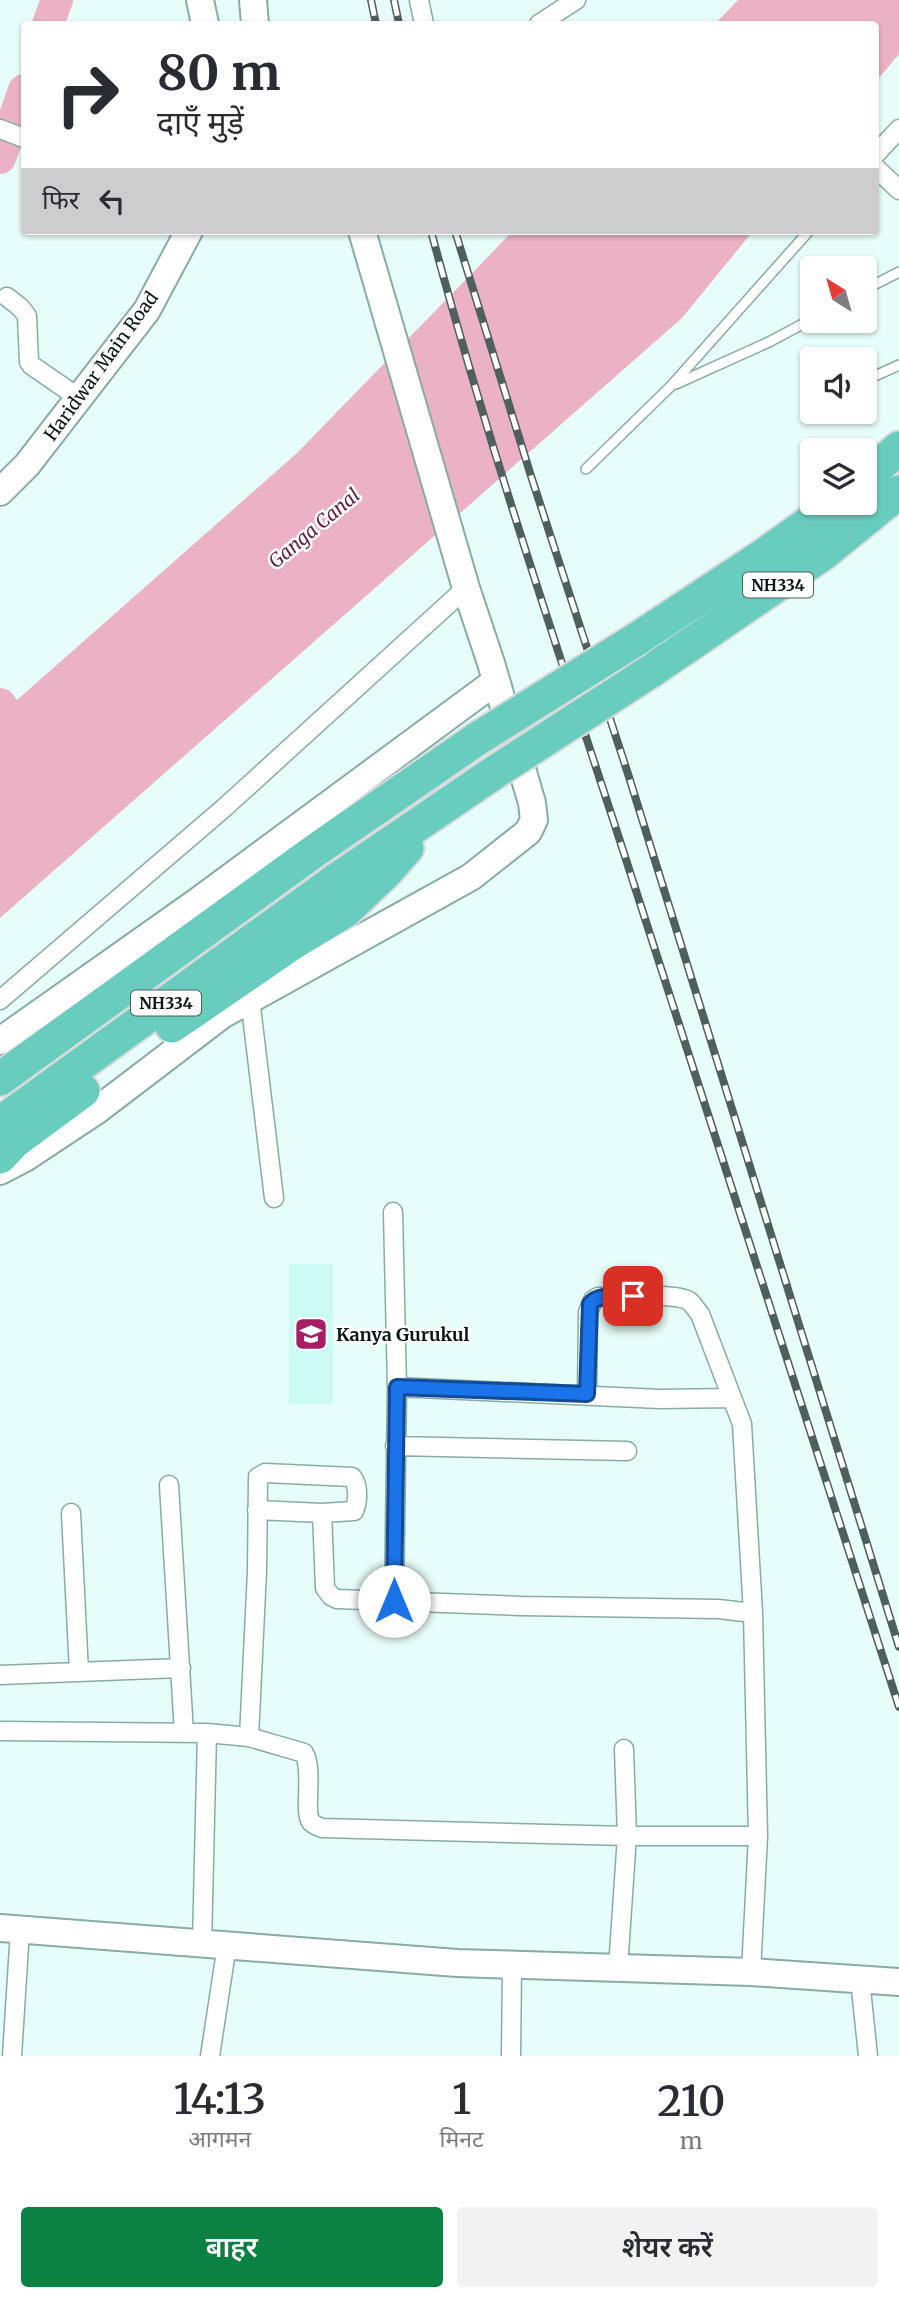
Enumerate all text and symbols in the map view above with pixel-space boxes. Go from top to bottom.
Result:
text: 80 m [157,42,280,103]
icon: right [42,49,133,140]
text: दाएँ मुड़ें [157,103,244,143]
icon: left [93,182,131,220]
text: फिर [42,183,79,216]
north arrow [800,256,877,332]
map controls [800,256,877,515]
street label: Haridwar Main Road [39,287,163,445]
button: sound [800,347,877,424]
button: layers [800,438,877,515]
water label: Ganga Canal [264,483,364,573]
road number: NH334 [743,572,813,598]
road number: NH334 [131,990,201,1015]
pin [603,1266,663,1326]
icon: arrive [614,1277,652,1315]
school or university icon: Kanya Gurukul [292,1315,330,1353]
place label: Kanya Gurukul [336,1323,470,1346]
position arrow [357,1564,431,1638]
text: 14:13 [174,2073,266,2125]
text: 1 [452,2073,471,2125]
text: 210 [657,2075,725,2127]
text: आगमन [188,2124,251,2153]
text: मिनट [440,2124,484,2153]
text: m [680,2126,703,2155]
button: बाहर [21,2207,443,2287]
button: शेयर करें [457,2207,878,2287]

